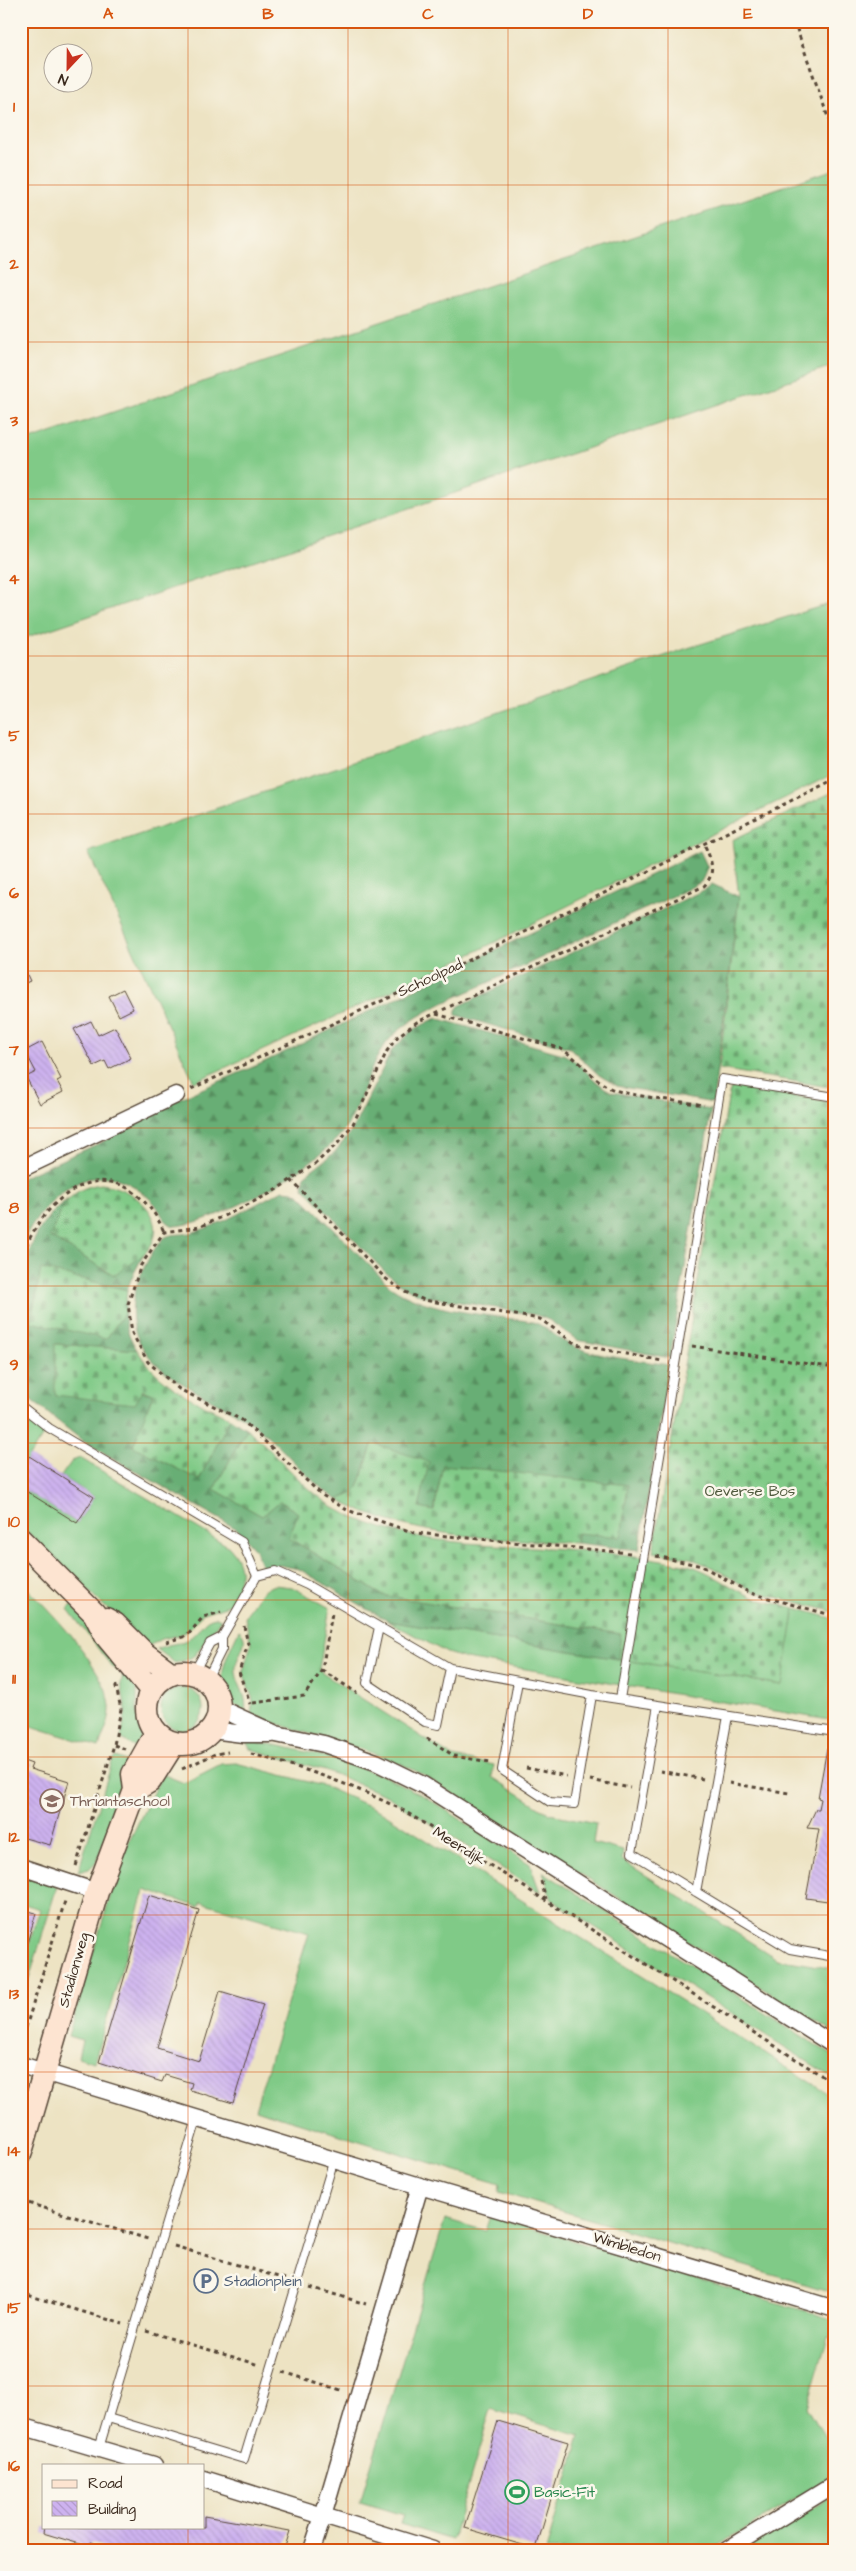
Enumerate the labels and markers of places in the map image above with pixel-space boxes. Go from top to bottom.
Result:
school or university icon: Thriantaschool [39,1788,65,1814]
place label: Thriantaschool [70,1791,170,1812]
parking icon: Stadionplein [193,2268,219,2294]
place label: Stadionplein [224,2271,302,2292]
sports icon: Basic-Fit [504,2479,530,2505]
place label: Basic-Fit [534,2482,595,2503]

